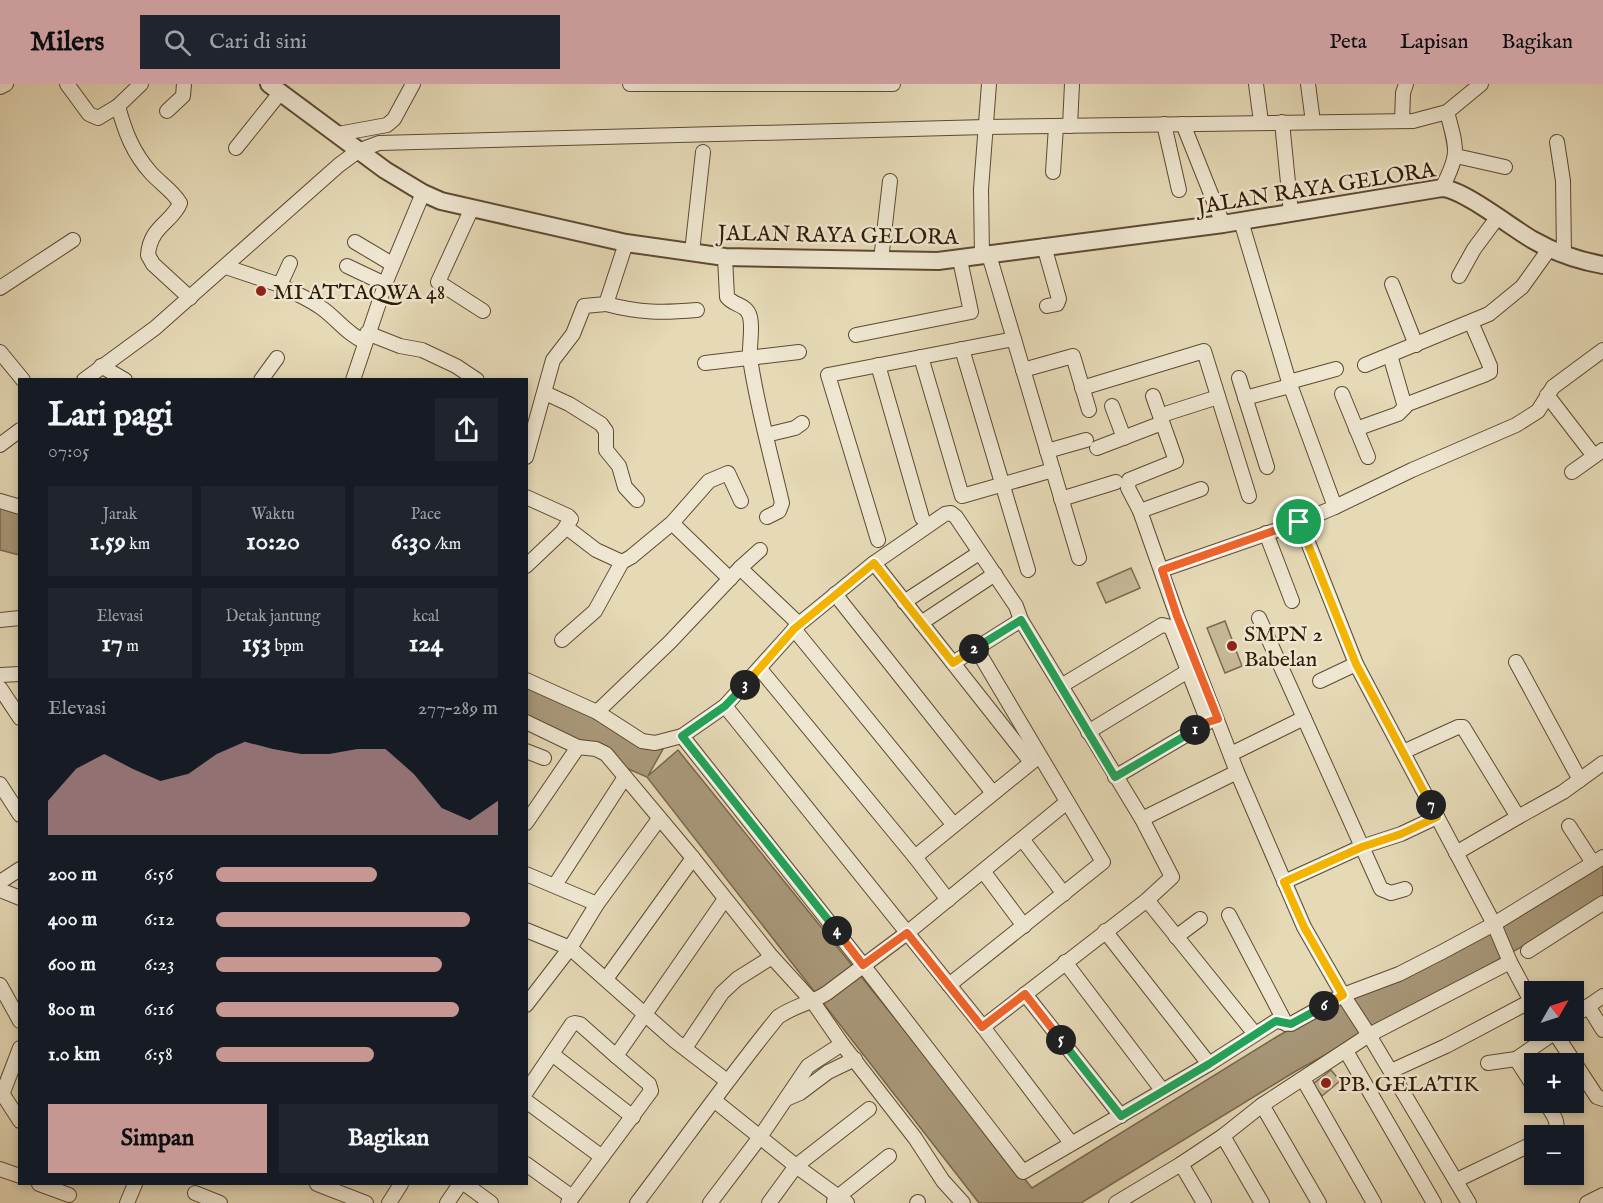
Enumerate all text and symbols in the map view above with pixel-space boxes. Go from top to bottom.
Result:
search box [140,15,560,69]
text: Milers [30,25,104,60]
icon: search [161,26,194,59]
text: Cari di sini [209,28,307,56]
text: Peta [1329,29,1367,56]
text: Lapisan [1400,29,1469,56]
text: Bagikan [1502,29,1573,56]
street label: JALAN RAYA GELORA [1192,156,1439,222]
street label: JALAN RAYA GELORA [714,220,960,252]
place label: MI ATTAQWA 48 [273,279,445,307]
marker: MI ATTAQWA 48 [254,284,268,298]
text: Lari pagi [48,395,173,437]
button: share [435,398,498,461]
text: 07:05 [48,439,90,464]
pin [1273,496,1324,547]
text: Jarak [103,505,137,525]
text: Waktu [251,505,295,525]
text: Pace [411,505,441,525]
icon: arrive [1282,505,1315,538]
text: 1.59 [90,525,126,558]
text: 10:20 [246,525,300,558]
text: 6:30 [391,525,431,558]
text: km [126,535,150,555]
text: /km [431,535,461,555]
text: Elevasi [97,607,143,627]
text: Detak jantung [226,607,320,627]
text: kcal [413,607,439,627]
place label: SMPN 2 Babelan [1244,621,1323,674]
text: 17 [101,627,123,660]
text: 153 [242,627,271,660]
text: 124 [409,627,443,660]
pin: 2 [959,634,989,664]
text: m [123,637,139,657]
text: bpm [271,637,304,657]
text: 2 [970,639,978,659]
marker: SMPN 2 Babelan [1225,639,1239,653]
pin: 3 [730,670,760,700]
text: 3 [742,675,748,695]
text: Elevasi [48,696,106,721]
text: 277–289 m [418,696,498,721]
pin: 1 [1180,715,1210,745]
text: 1 [1192,720,1198,740]
pin: 7 [1416,790,1446,820]
text: 7 [1427,795,1435,815]
text: 200 m [48,862,97,887]
text: 6:56 [144,862,173,887]
text: 400 m [48,907,97,932]
text: 6:12 [144,907,175,932]
pin: 4 [822,916,852,946]
text: 4 [833,921,841,941]
text: 600 m [48,952,96,977]
text: 6:23 [144,952,175,977]
north arrow [1524,981,1584,1041]
map controls [1524,981,1584,1185]
pin: 6 [1309,991,1339,1021]
text: 6 [1321,996,1327,1016]
text: 800 m [48,997,95,1022]
text: 6:16 [144,997,174,1022]
pin: 5 [1046,1025,1076,1055]
text: 5 [1058,1030,1064,1050]
text: 1.0 km [48,1042,100,1067]
text: 6:58 [144,1042,173,1067]
button: + [1524,1053,1584,1113]
place label: PB. GELATIK [1338,1071,1480,1099]
marker: PB. GELATIK [1319,1076,1333,1090]
button: Simpan [48,1104,267,1173]
button: Bagikan [279,1104,498,1173]
button: − [1524,1125,1584,1185]

